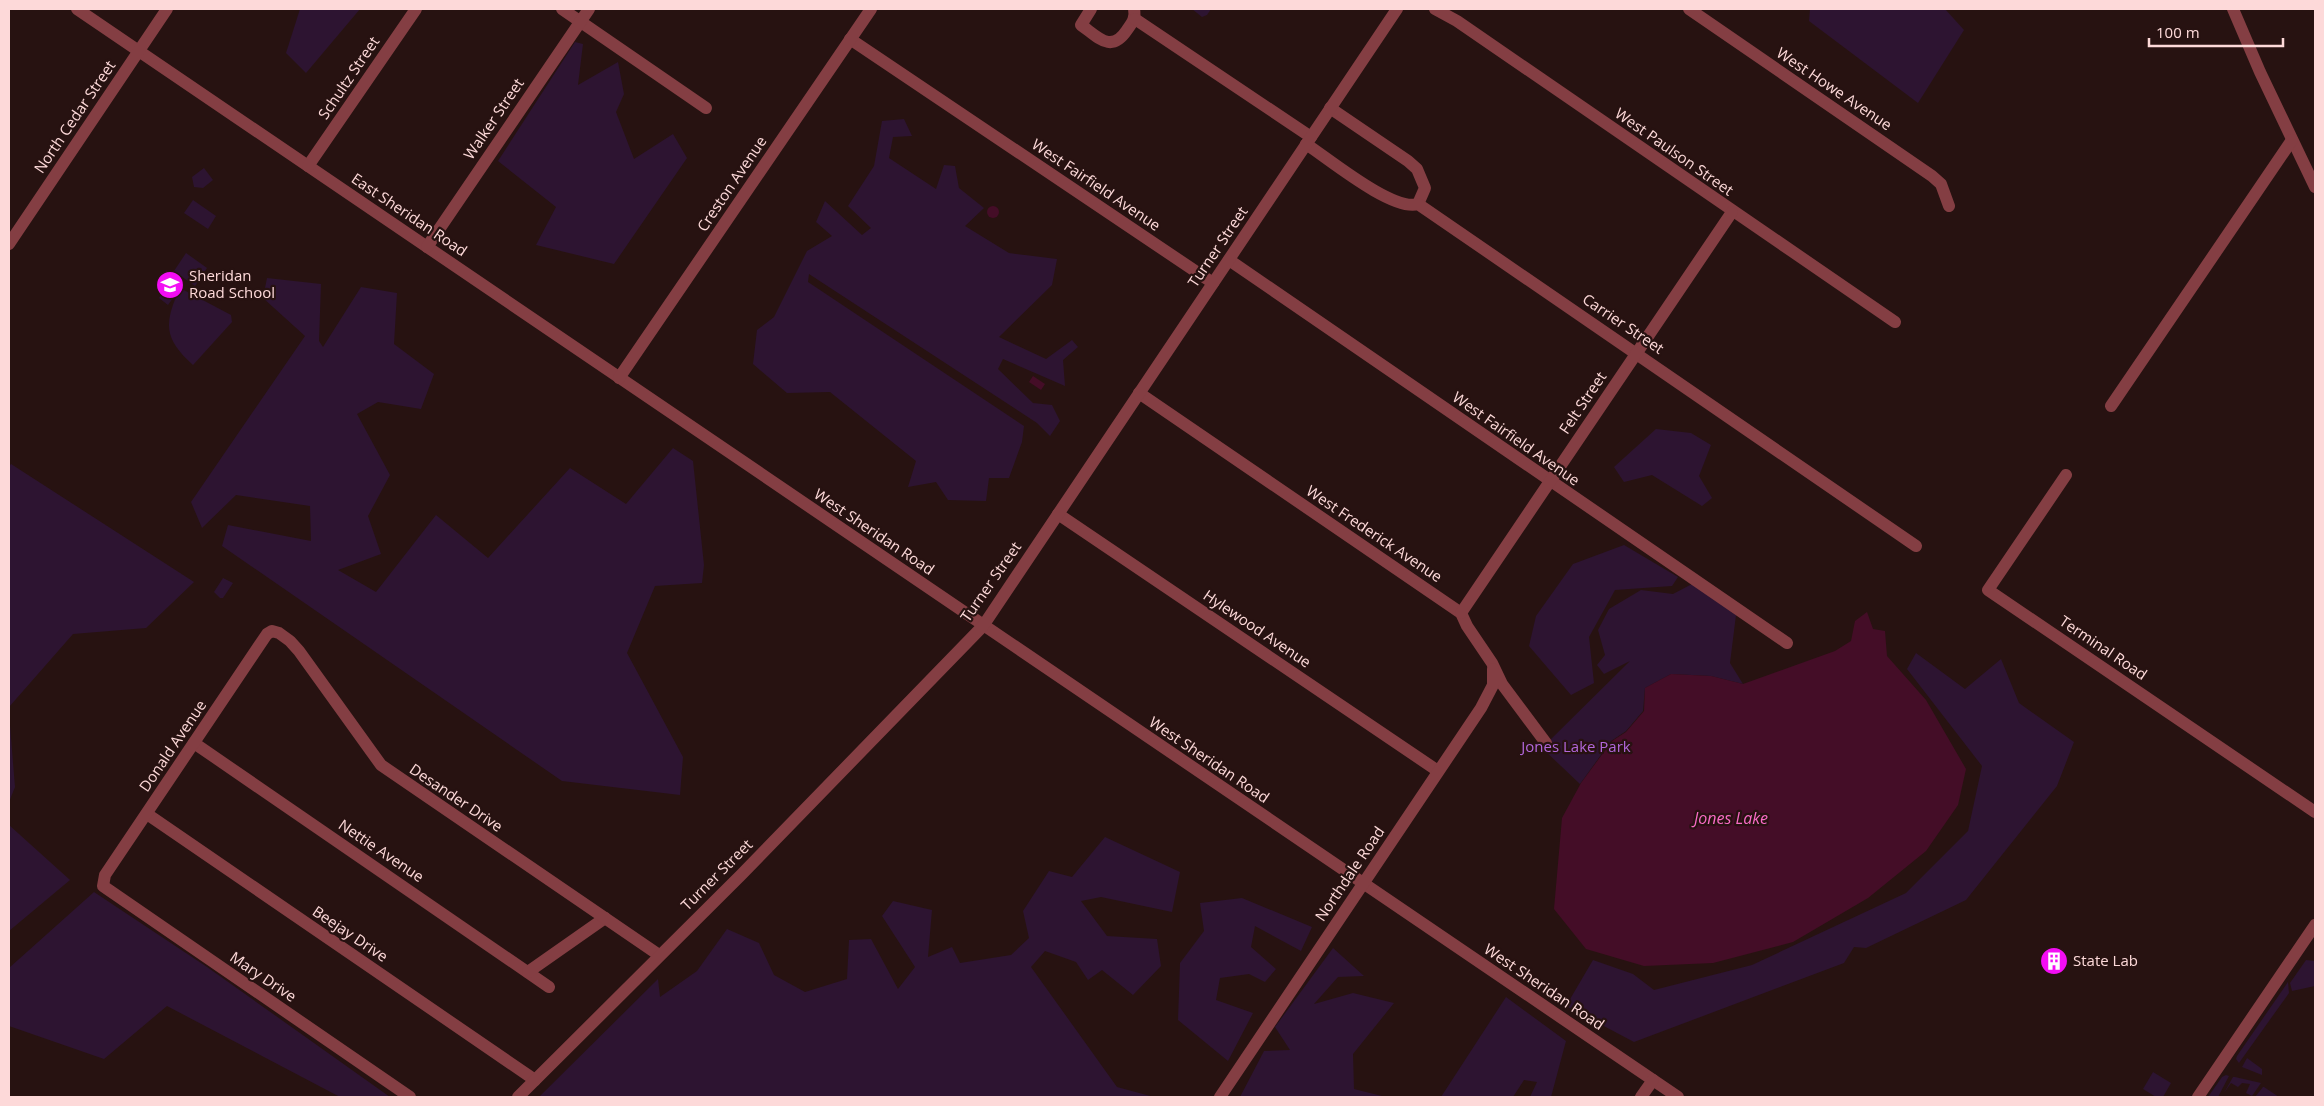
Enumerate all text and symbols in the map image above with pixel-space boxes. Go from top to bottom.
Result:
scale bar [2149,15,2283,47]
text: 100 m [2156,22,2200,42]
street label: Schultz Street [313,32,383,123]
street label: West Howe Avenue [1773,42,1896,134]
street label: North Cedar Street [29,56,119,177]
street label: Walker Street [459,74,528,163]
street label: West Paulson Street [1611,103,1738,200]
street label: Creston Avenue [692,132,770,235]
street label: West Fairfield Avenue [1028,134,1165,235]
street label: East Sheridan Road [348,168,471,260]
street label: Turner Street [1183,202,1252,291]
place label: Sheridan Road School [189,265,275,302]
school or university icon: Sheridan Road School [155,270,185,300]
street label: Carrier Street [1579,289,1668,358]
street label: Felt Street [1554,367,1610,438]
street label: West Fairfield Avenue [1449,387,1584,490]
street label: West Frederick Avenue [1303,480,1446,586]
street label: West Sheridan Road [811,484,939,579]
street label: Turner Street [955,538,1025,625]
street label: Hylewood Avenue [1200,585,1315,672]
street label: Terminal Road [2056,611,2151,684]
street label: Donald Avenue [134,696,210,795]
street label: West Sheridan Road [1146,712,1274,807]
park label: Jones Lake Park [1519,736,1631,756]
street label: Desander Drive [406,759,507,836]
water label: Jones Lake [1691,807,1768,829]
street label: Nettie Avenue [335,814,428,886]
street label: Northdale Road [1310,822,1388,925]
street label: Turner Street [676,834,756,914]
street label: Beejay Drive [309,901,392,966]
street label: West Sheridan Road [1481,939,1609,1034]
building icon: State Lab [2039,946,2069,976]
street label: Mary Drive [226,947,301,1006]
place label: State Lab [2073,950,2138,970]

